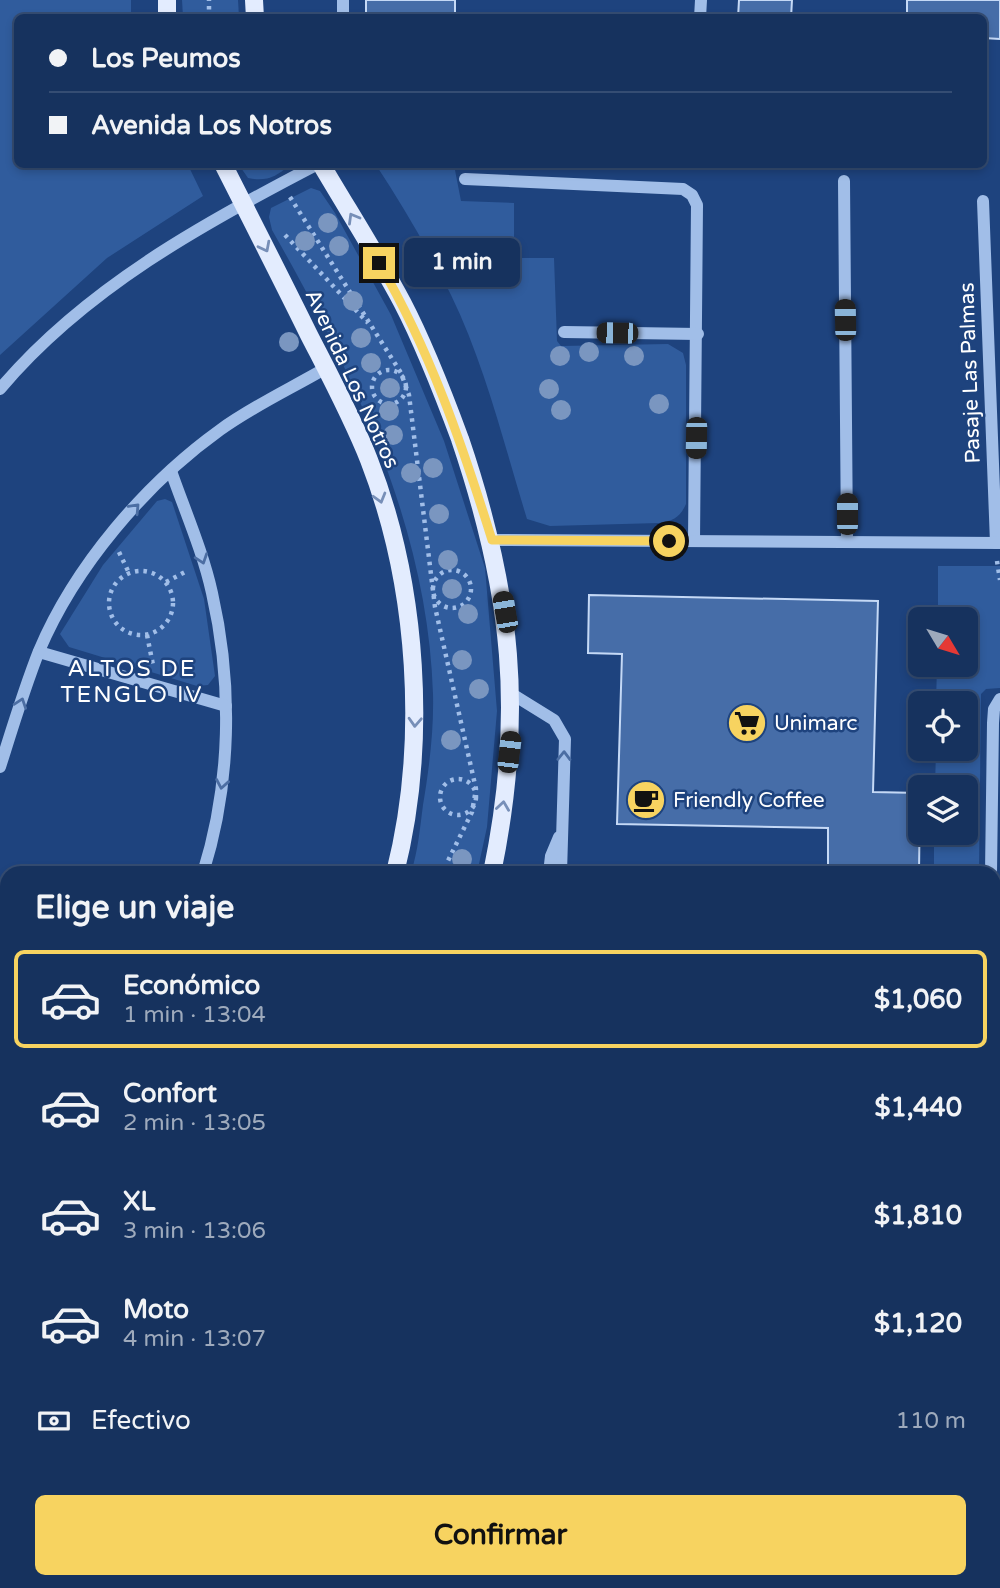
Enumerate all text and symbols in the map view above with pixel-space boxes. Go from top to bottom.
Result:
text: Los Peumos [91,43,241,74]
text: Avenida Los Notros [91,110,332,141]
one-way arrow [348,213,361,226]
callout: 1 min [404,238,519,288]
one-way arrow [256,240,270,252]
route end [363,247,395,279]
text: 1 min [431,248,493,276]
street label: Pasaje Las Palmas [954,282,986,464]
street label: Avenida Los Notros [300,286,404,472]
car [835,299,856,341]
car [596,322,639,344]
car [686,417,707,459]
one-way arrow [372,492,386,504]
car [837,493,858,535]
one-way arrow [127,503,140,516]
route start [653,525,685,557]
one-way arrow [194,552,208,564]
car [492,589,519,635]
north arrow [908,607,978,677]
map controls [908,607,978,845]
district label: ALTOS DE TENGLO IV [61,655,203,709]
button: locate [908,691,978,761]
one-way arrow [13,697,27,709]
supermarket icon: Unimarc [726,702,768,744]
place label: Unimarc [774,711,858,736]
one-way arrow [408,717,423,728]
car [497,730,522,774]
one-way arrow [557,750,572,761]
button: layers [908,775,978,845]
one-way arrow [216,778,231,790]
cafe icon: Friendly Coffee [625,779,667,821]
place label: Friendly Coffee [673,788,825,813]
one-way arrow [495,800,510,812]
text: Elige un viaje [35,889,234,927]
icon: car [39,968,102,1031]
text: Económico [123,970,260,1001]
text: $1,060 [874,984,962,1015]
text: 1 min · 13:04 [123,1001,266,1029]
icon: car [39,1076,102,1139]
text: Confort [123,1078,217,1109]
text: $1,440 [874,1092,962,1123]
text: 2 min · 13:05 [123,1109,266,1137]
icon: car [39,1184,102,1247]
text: XL [123,1186,155,1217]
text: $1,810 [874,1200,962,1231]
text: 3 min · 13:06 [123,1217,266,1245]
icon: car [39,1292,102,1355]
text: Moto [123,1294,189,1325]
text: $1,120 [874,1308,962,1339]
text: 4 min · 13:07 [123,1325,266,1353]
icon: cash [35,1402,73,1440]
text: Efectivo [91,1405,191,1436]
text: 110 m [896,1407,966,1435]
button: Confirmar [35,1495,966,1575]

